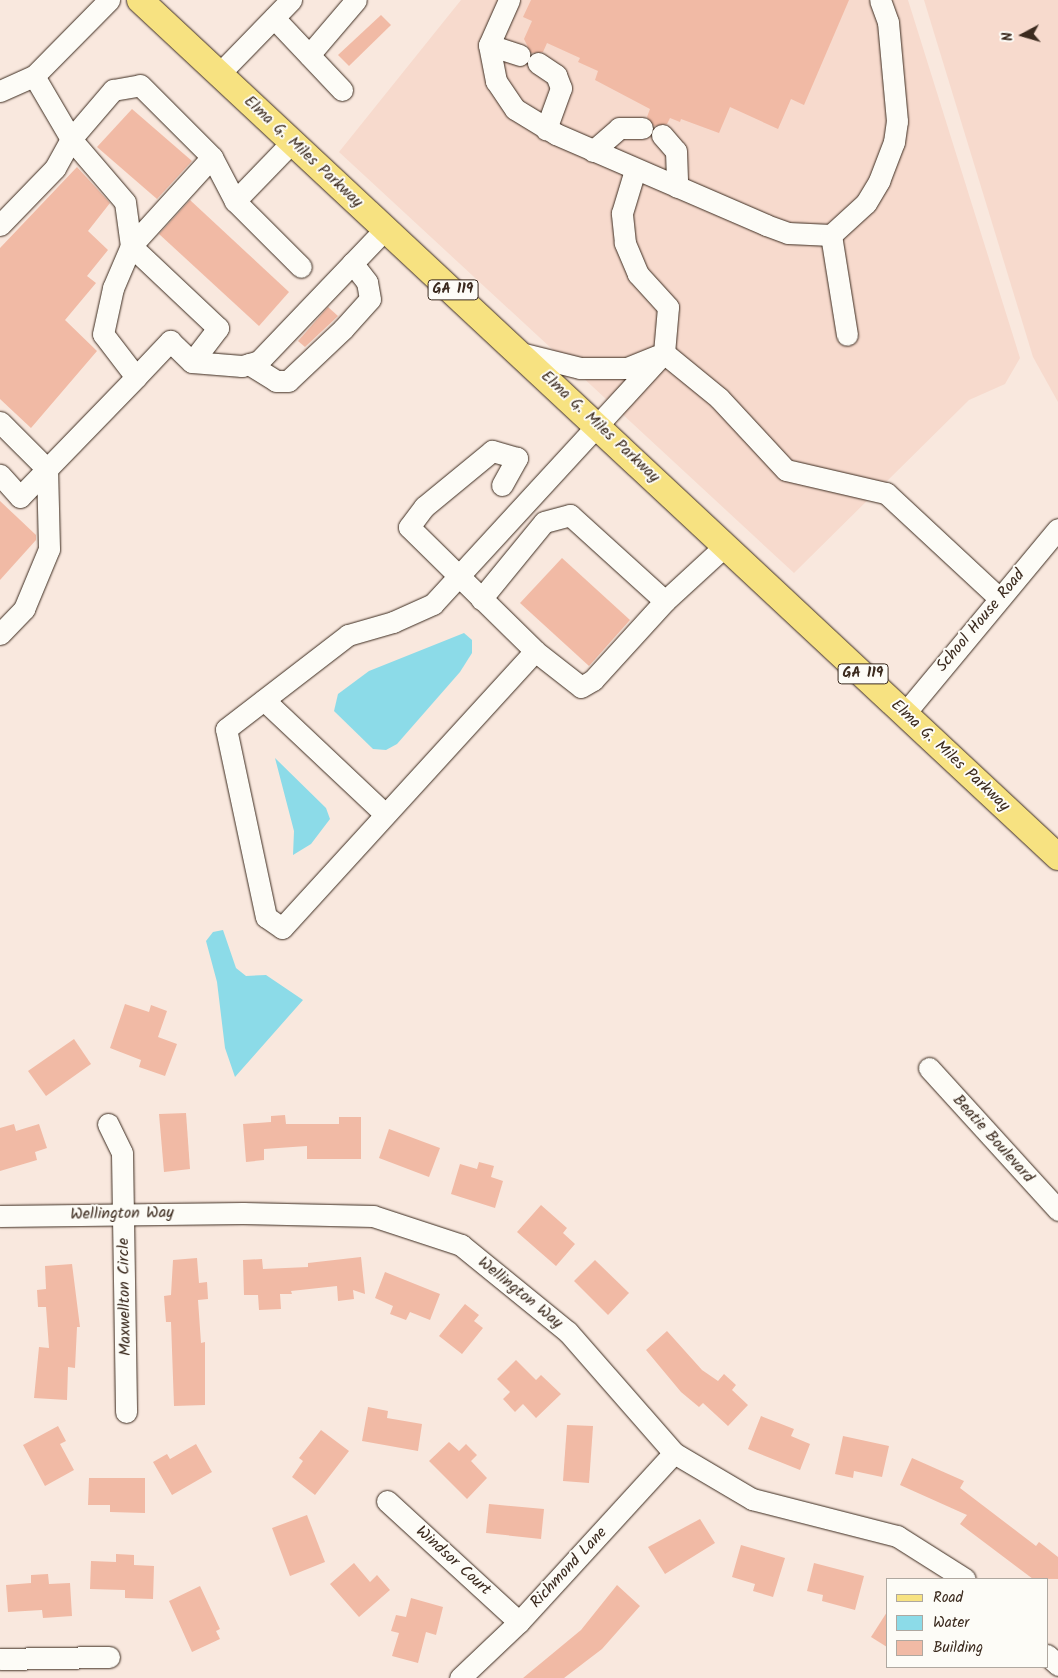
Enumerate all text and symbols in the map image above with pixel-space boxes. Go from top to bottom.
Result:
north arrow [998,10,1048,60]
text: N [997,31,1019,42]
street label: Elma G. Miles Parkway [240,92,366,212]
road number: GA 119 [427,278,479,302]
street label: Elma G. Miles Parkway [537,367,663,487]
street label: School House Road [933,566,1029,676]
road number: GA 119 [837,662,889,686]
street label: Elma G. Miles Parkway [887,696,1013,816]
street label: Beatie Boulevard [948,1091,1038,1187]
street label: Wellington Way [70,1203,174,1225]
street label: Maxwellton Circle [114,1238,136,1356]
street label: Wellington Way [474,1253,566,1333]
street label: Windsor Court [411,1522,495,1600]
street label: Richmond Lane [527,1524,611,1612]
legend [886,1578,1048,1668]
text: Road [933,1586,963,1610]
text: Water [933,1611,969,1635]
text: Building [933,1636,983,1660]

